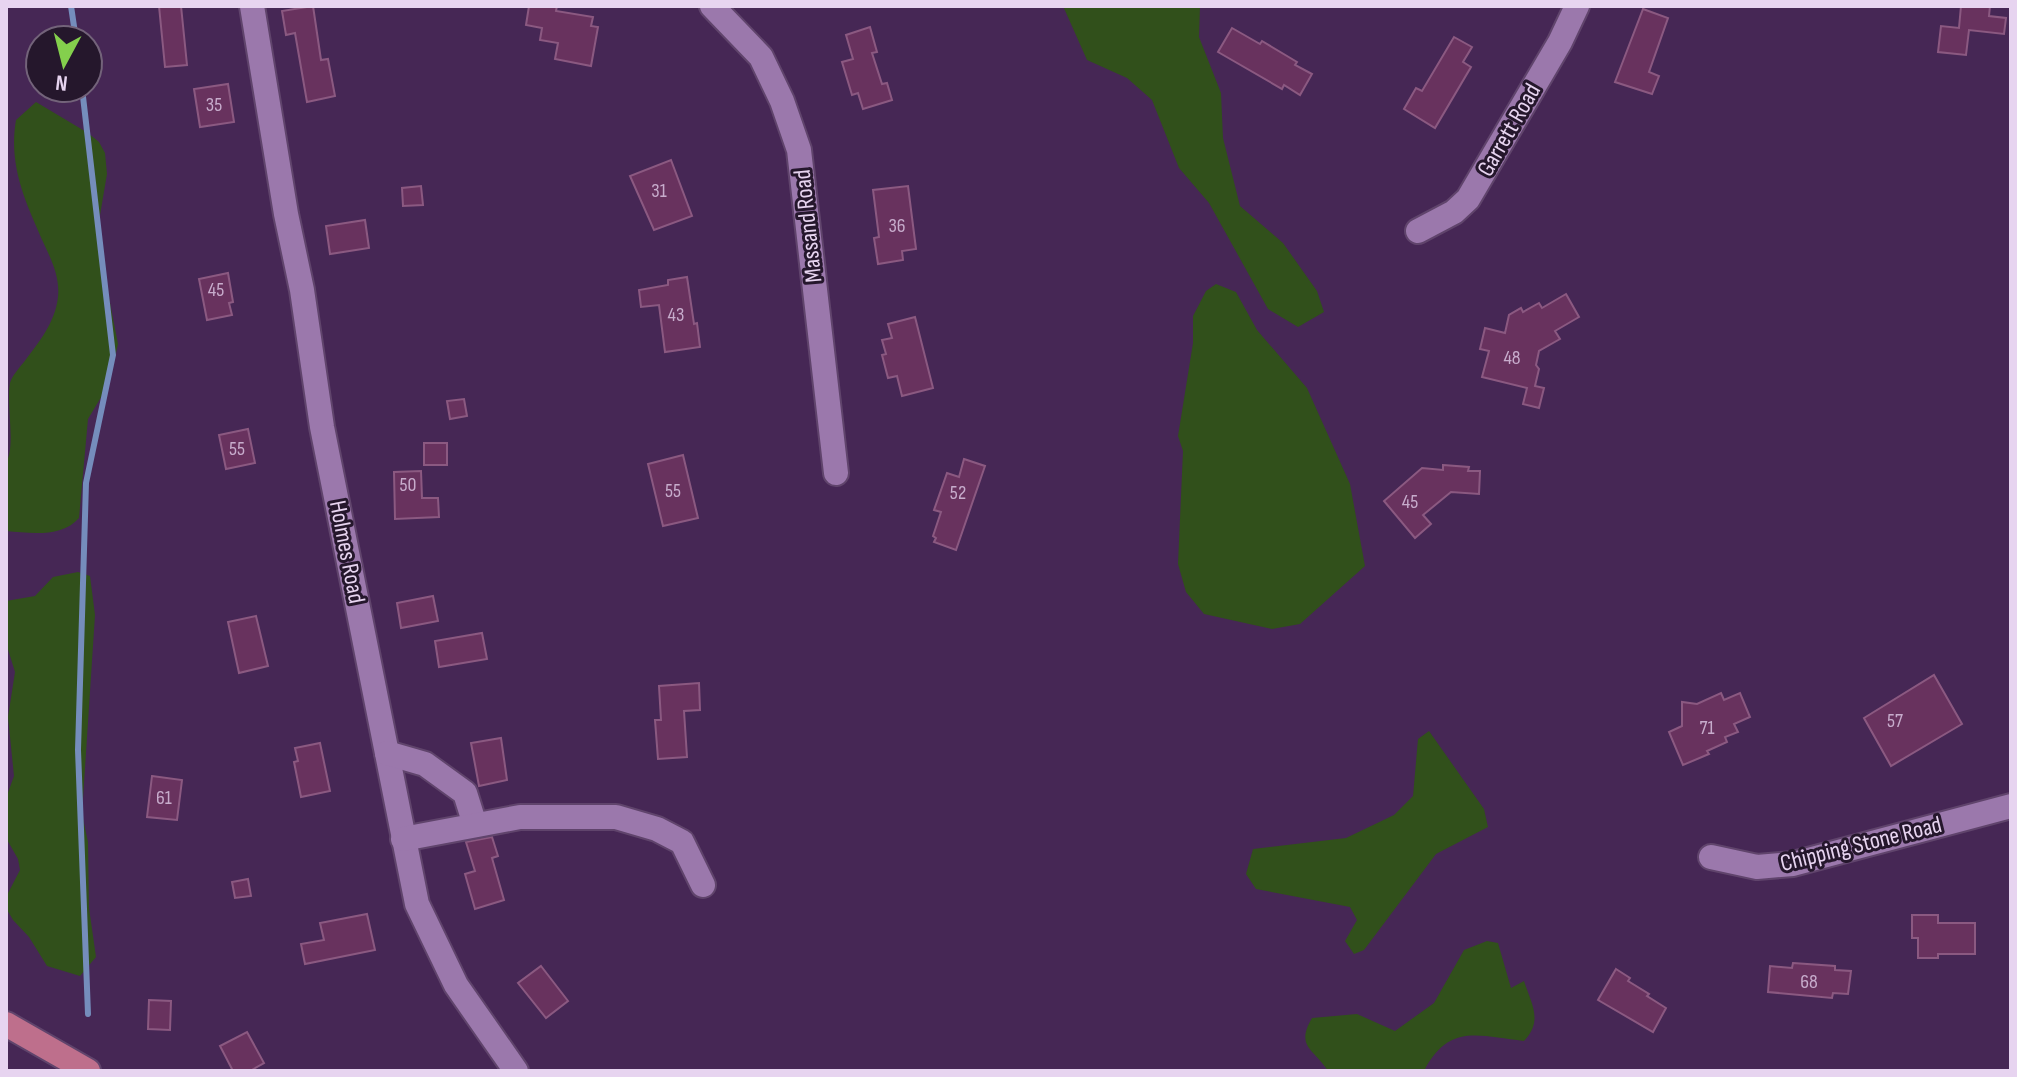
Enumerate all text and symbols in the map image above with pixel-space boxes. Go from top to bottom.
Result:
north arrow [24,24,104,104]
text: N [54,68,69,96]
street label: Garrett Road [1471,78,1547,182]
house number: 35 [206,93,222,117]
street label: Massand Road [788,168,828,284]
house number: 31 [651,179,667,203]
house number: 36 [888,214,906,238]
house number: 45 [208,278,224,302]
house number: 43 [668,303,684,327]
house number: 48 [1503,346,1521,370]
house number: 55 [229,437,245,461]
house number: 50 [400,473,416,497]
house number: 55 [665,479,681,503]
house number: 52 [950,481,966,505]
house number: 45 [1402,490,1418,514]
street label: Holmes Road [323,498,371,606]
house number: 57 [1887,709,1903,733]
house number: 71 [1699,716,1715,740]
house number: 61 [156,786,172,810]
street label: Chipping Stone Road [1777,810,1945,878]
house number: 68 [1800,970,1818,994]

